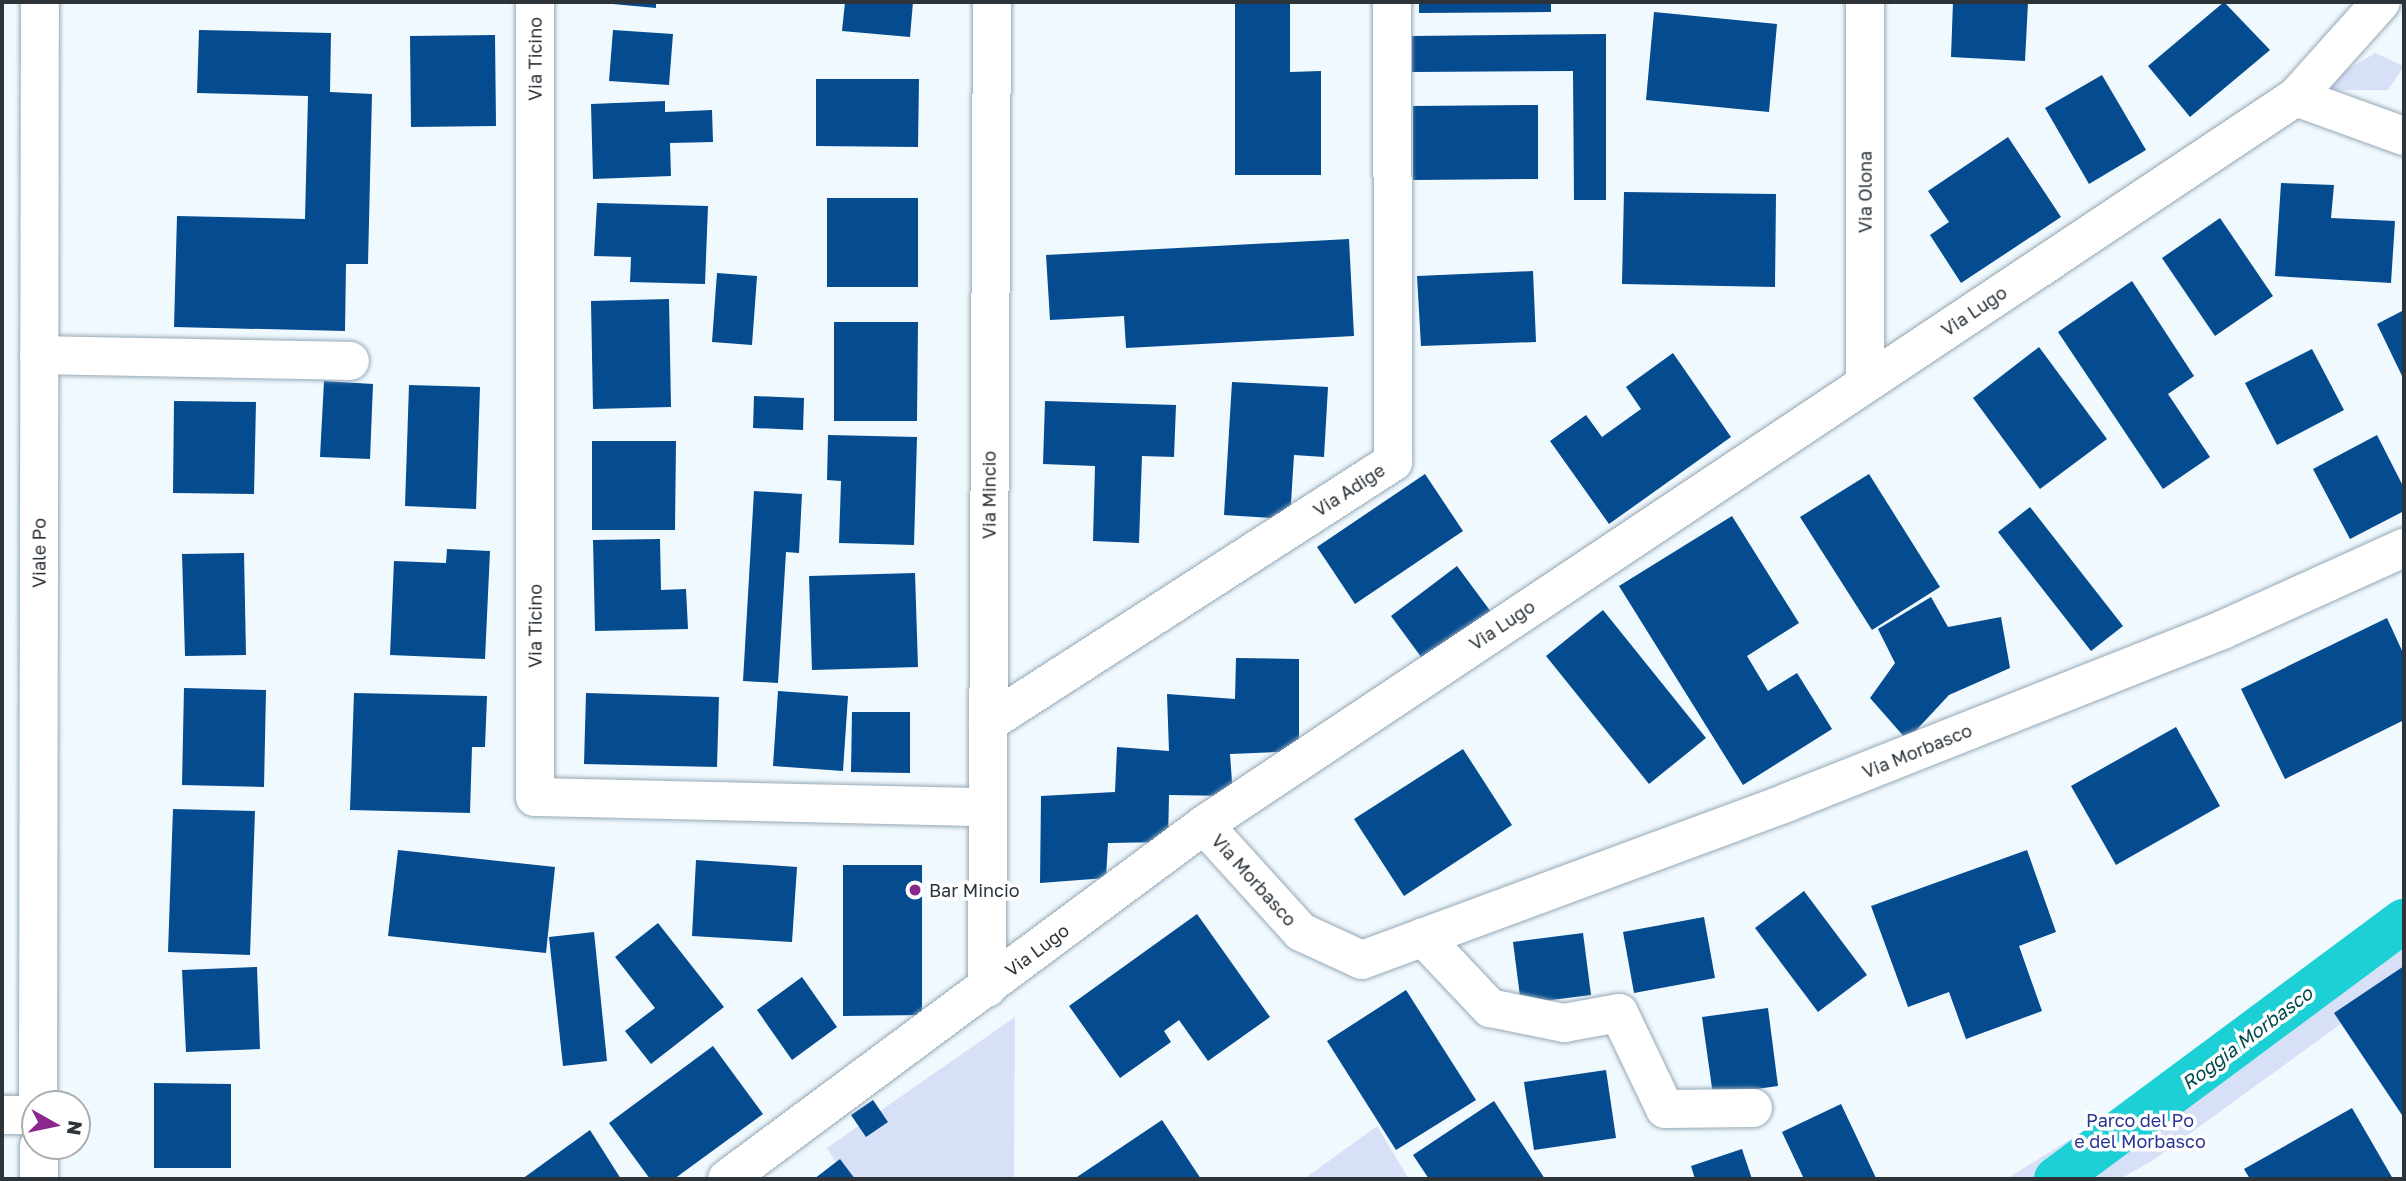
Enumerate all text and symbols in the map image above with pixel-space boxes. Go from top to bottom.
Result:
street label: Via Ticino [524,17,546,101]
street label: Via Olona [1854,151,1876,233]
street label: Via Lugo [1937,281,2011,341]
street label: Via Mincio [978,451,1000,539]
street label: Via Adige [1309,459,1389,521]
street label: Viale Po [28,518,50,588]
street label: Via Ticino [524,584,546,668]
street label: Via Lugo [1465,595,1539,655]
street label: Via Morbasco [1859,719,1975,783]
street label: Via Morbasco [1207,830,1301,930]
place label: Bar Mincio [929,879,1020,901]
marker: Bar Mincio [907,882,923,898]
street label: Via Lugo [1001,919,1073,981]
water label: Roggia Morbasco [2177,982,2317,1094]
north arrow [21,1090,91,1160]
park label: Parco del Po e del Morbasco [2074,1110,2206,1152]
text: N [63,1119,88,1137]

